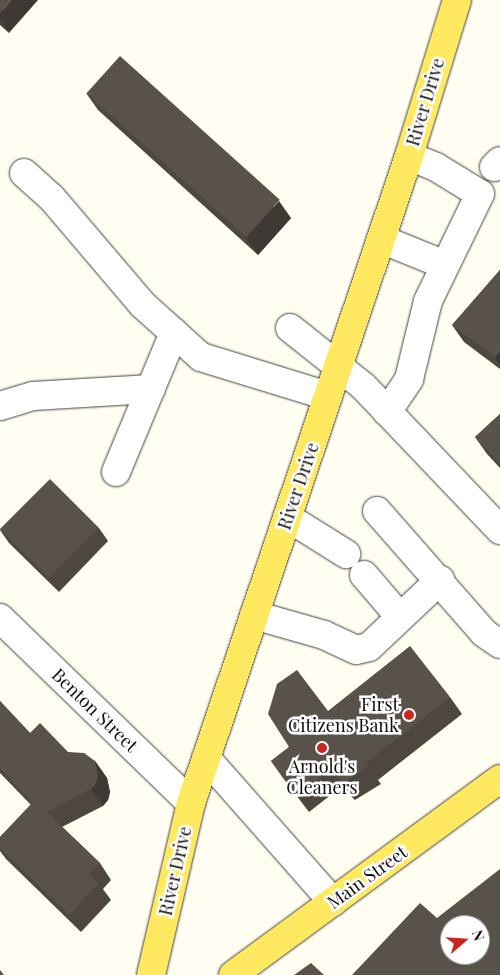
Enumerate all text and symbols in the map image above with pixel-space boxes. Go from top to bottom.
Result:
street label: River Drive [401,55,449,149]
street label: River Drive [273,439,323,533]
street label: Benton Street [48,664,142,756]
place label: First Citizens Bank [288,694,399,736]
marker: First Citizens Bank [403,709,415,721]
marker: Arnold's Cleaners [316,742,328,754]
place label: Arnold's Cleaners [286,756,358,799]
street label: River Drive [154,824,196,918]
street label: Main Street [323,841,411,913]
north arrow [440,915,490,965]
text: N [468,927,489,943]

